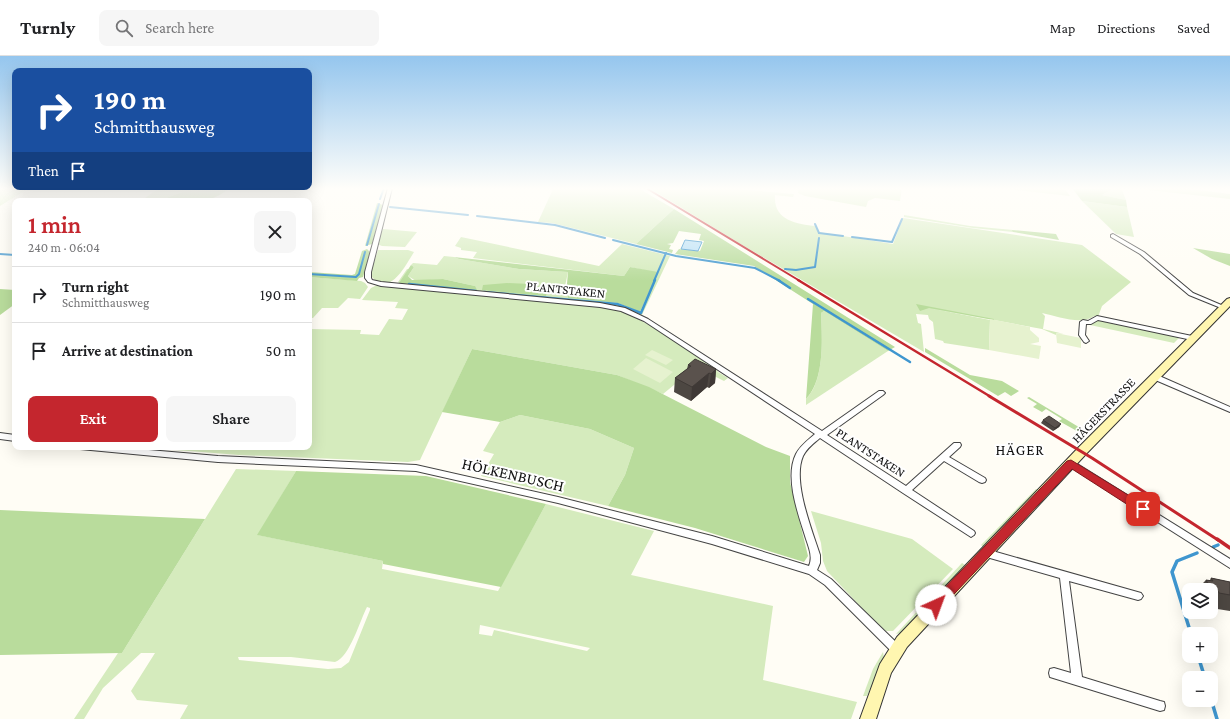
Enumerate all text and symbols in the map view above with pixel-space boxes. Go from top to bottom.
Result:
search box [99,10,379,46]
text: Turnly [20,17,75,38]
icon: search [113,17,135,39]
text: Search here [145,20,214,36]
text: Map [1050,20,1075,36]
text: Directions [1097,20,1155,36]
text: Saved [1177,20,1210,36]
icon: right [28,84,80,136]
text: 190 m [94,84,166,115]
text: Schmitthausweg [94,117,215,137]
icon: arrive [67,160,89,182]
text: Then [28,163,59,179]
text: 1 min [28,211,81,238]
button: close [254,211,296,253]
text: 240 m · 06:04 [28,240,100,255]
street label: PLANTSTAKEN [526,278,606,301]
text: Turn right [62,279,129,295]
icon: right [28,284,50,306]
text: 190 m [260,287,296,303]
text: Schmitthausweg [62,295,149,310]
icon: arrive [28,340,50,362]
text: Arrive at destination [62,343,193,359]
text: 50 m [266,343,296,359]
street label: HÄGERSTRASSE [1069,375,1138,446]
button: Exit [28,396,158,442]
button: Share [166,396,296,442]
street label: PLANTSTAKEN [833,425,908,480]
district label: HÄGER [995,442,1045,458]
street label: HÖLKENBUSCH [460,454,566,494]
pin [1126,492,1160,526]
icon: arrive [1132,498,1154,520]
map controls [1182,583,1218,707]
button: layers [1182,583,1218,619]
position arrow [915,584,957,626]
button: + [1182,627,1218,663]
button: − [1182,671,1218,707]

